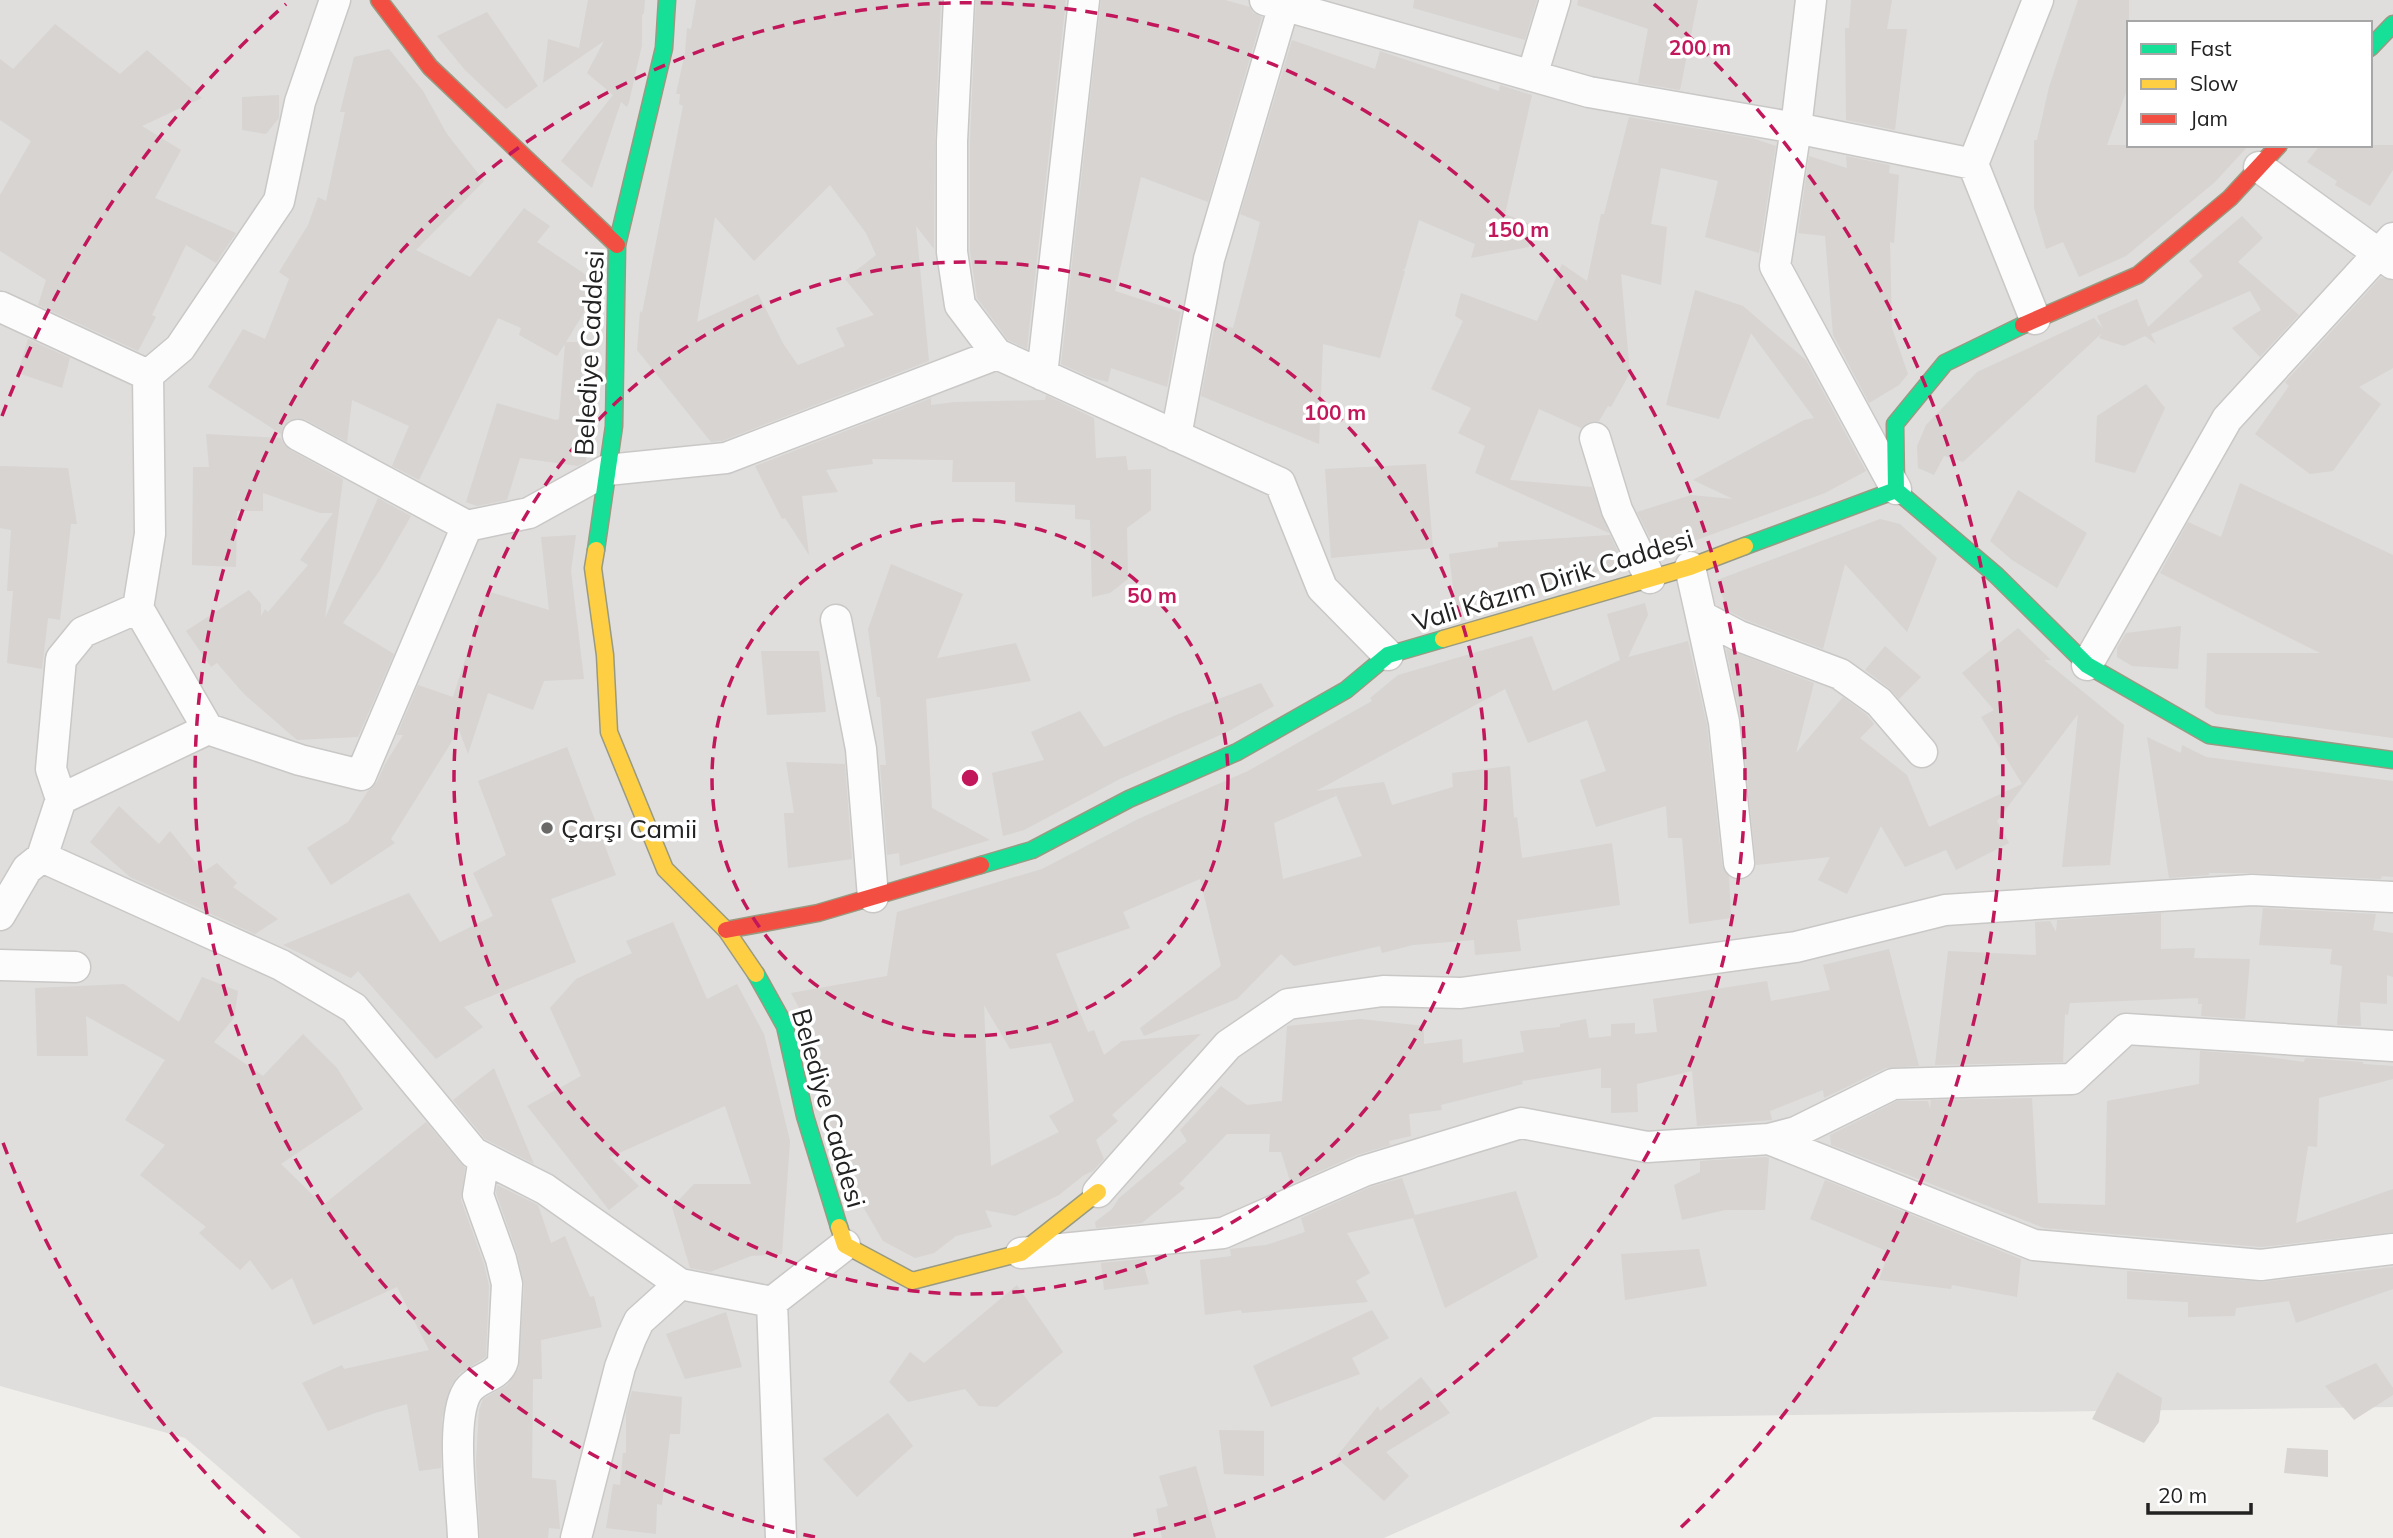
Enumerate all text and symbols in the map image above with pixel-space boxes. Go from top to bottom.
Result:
legend [2127,21,2372,147]
text: 200 m [1669,34,1731,60]
text: Fast [2190,35,2232,61]
text: Slow [2190,70,2238,96]
text: Jam [2190,105,2228,131]
text: 150 m [1487,216,1549,242]
street label: Belediye Caddesi [567,249,611,457]
text: 100 m [1304,399,1366,425]
street label: Vali Kâzım Dirik Caddesi [1409,522,1697,638]
text: 50 m [1127,582,1177,608]
centre of rings [958,766,982,790]
place label: Çarşı Camii [561,812,697,845]
marker: Çarşı Camii [539,820,555,836]
street label: Belediye Caddesi [785,1005,873,1211]
scale bar [2148,1472,2251,1516]
text: 20 m [2158,1482,2207,1508]

